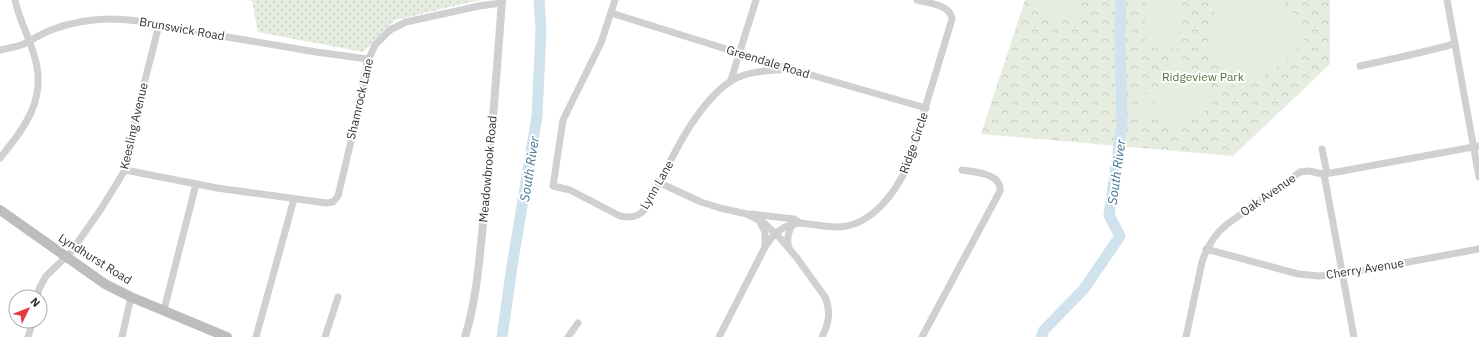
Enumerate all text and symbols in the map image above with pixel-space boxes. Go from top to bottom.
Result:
street label: Brunswick Road [138,14,226,43]
street label: Greendale Road [725,42,812,81]
street label: Shamrock Lane [343,56,376,141]
park label: Ridgeview Park [1162,69,1245,84]
street label: Keesling Avenue [116,81,151,171]
street label: Ridge Circle [896,110,931,176]
street label: Meadowbrook Road [475,115,500,223]
water label: South River [516,134,543,203]
water label: South River [1104,137,1130,206]
street label: Lynn Lane [637,157,677,212]
street label: Oak Avenue [1237,170,1299,219]
street label: Lyndhurst Road [56,230,135,287]
street label: Cherry Avenue [1325,255,1405,282]
north arrow [8,289,48,329]
text: N [27,294,43,310]

